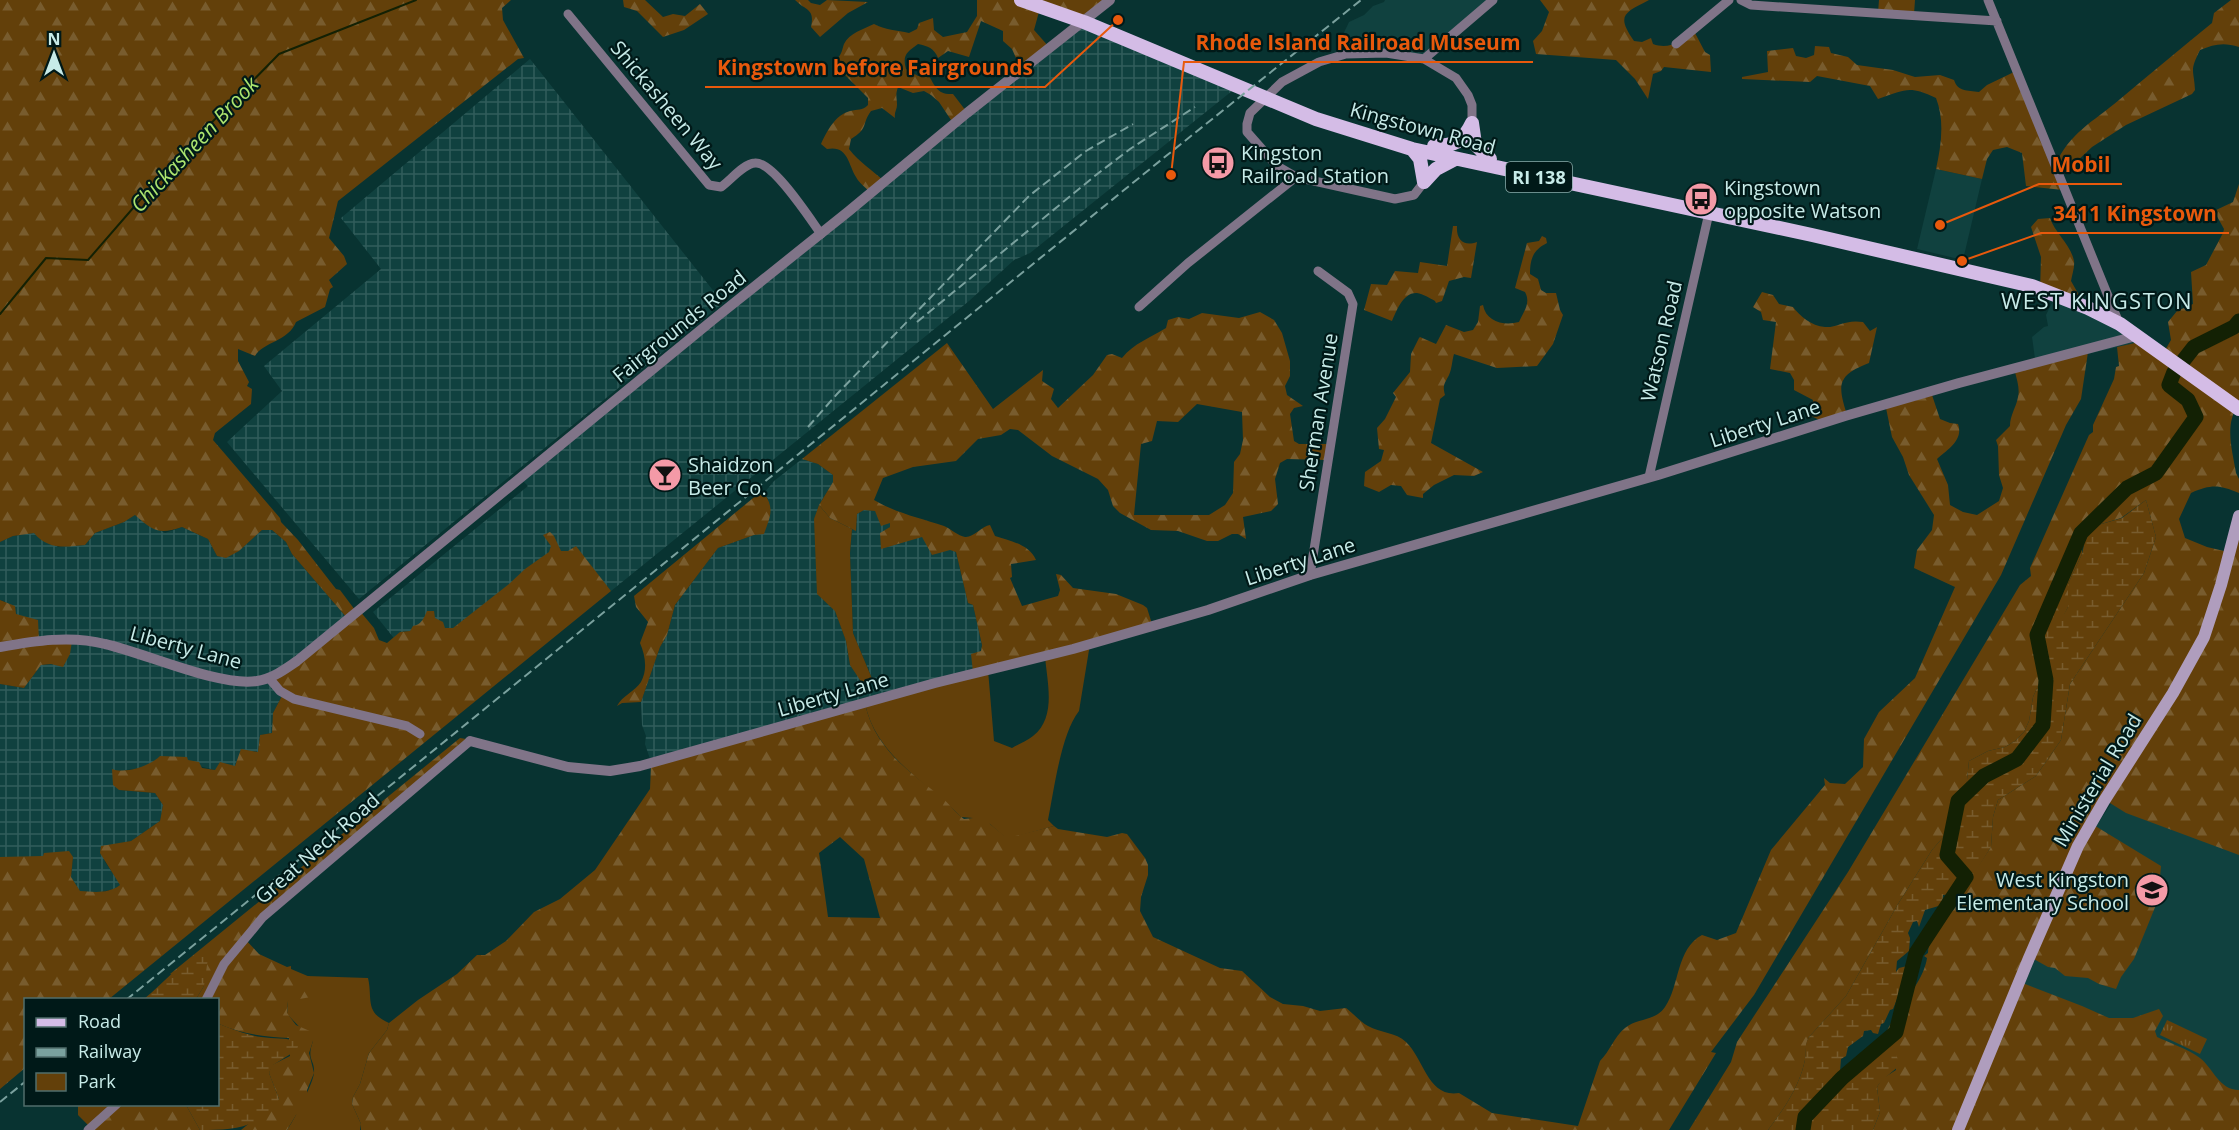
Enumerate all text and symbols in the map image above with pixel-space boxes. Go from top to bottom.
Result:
callout: Rhode Island Railroad Museum [1184,23,1533,62]
north arrow [24,24,84,84]
text: N [47,28,61,50]
text: Rhode Island Railroad Museum [1195,28,1521,56]
street label: Shickasheen Way [605,35,730,176]
callout: Kingstown before Fairgrounds [705,48,1045,87]
text: Kingstown before Fairgrounds [717,53,1033,81]
water label: Chickasheen Brook [124,70,265,218]
street label: Kingstown Road [1347,96,1499,160]
place label: Kingston Railroad Station [1241,139,1389,189]
bus stop icon: Kingston Railroad Station [1200,145,1236,181]
callout: Mobil [2039,145,2122,184]
text: Mobil [2052,150,2110,178]
road number: RI 138 [1506,162,1572,192]
place label: Kingstown opposite Watson [1724,174,1881,224]
bus stop icon: Kingstown opposite Watson [1683,181,1719,217]
callout: 3411 Kingstown [2041,194,2229,233]
text: 3411 Kingstown [2053,199,2217,227]
street label: Fairgrounds Road [606,264,752,388]
street label: Watson Road [1634,278,1688,404]
district label: WEST KINGSTON [2001,285,2193,315]
street label: Sherman Avenue [1292,331,1344,493]
street label: Liberty Lane [1706,392,1824,454]
place label: Shaidzon Beer Co. [688,451,773,501]
bar icon: Shaidzon Beer Co. [647,457,683,493]
street label: Liberty Lane [1241,530,1359,592]
street label: Liberty Lane [127,619,245,675]
street label: Liberty Lane [774,665,892,723]
street label: Ministerial Road [2047,709,2147,851]
street label: Great Neck Road [249,786,385,910]
place label: West Kingston Elementary School [1956,866,2129,916]
school or university icon: West Kingston Elementary School [2134,872,2170,908]
legend [24,998,219,1106]
text: Road [78,1009,121,1033]
text: Railway [78,1039,142,1063]
text: Park [78,1069,116,1093]

